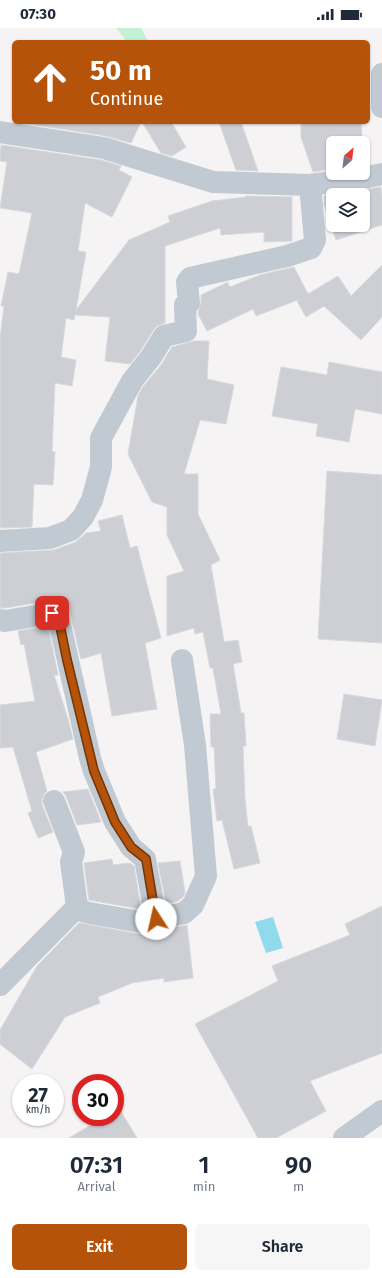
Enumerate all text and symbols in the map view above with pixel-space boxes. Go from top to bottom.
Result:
text: 07:30 [20,5,56,23]
text: 50 m [90,54,152,87]
icon: ahead [24,56,76,108]
text: Continue [90,88,163,110]
north arrow [326,136,370,180]
map controls [326,136,370,232]
button: layers [326,188,370,232]
pin [35,596,69,630]
icon: arrive [41,602,63,624]
position arrow [135,898,177,940]
speed limit sign: 30 [72,1074,124,1126]
text: 27 [28,1083,48,1107]
text: km/h [26,1104,50,1116]
text: 07:31 [70,1151,123,1179]
text: 1 [199,1151,210,1179]
text: 90 [285,1151,312,1179]
text: Arrival [77,1179,115,1194]
text: min [193,1179,215,1194]
text: m [293,1179,304,1194]
button: Exit [12,1224,187,1270]
button: Share [195,1224,370,1270]

